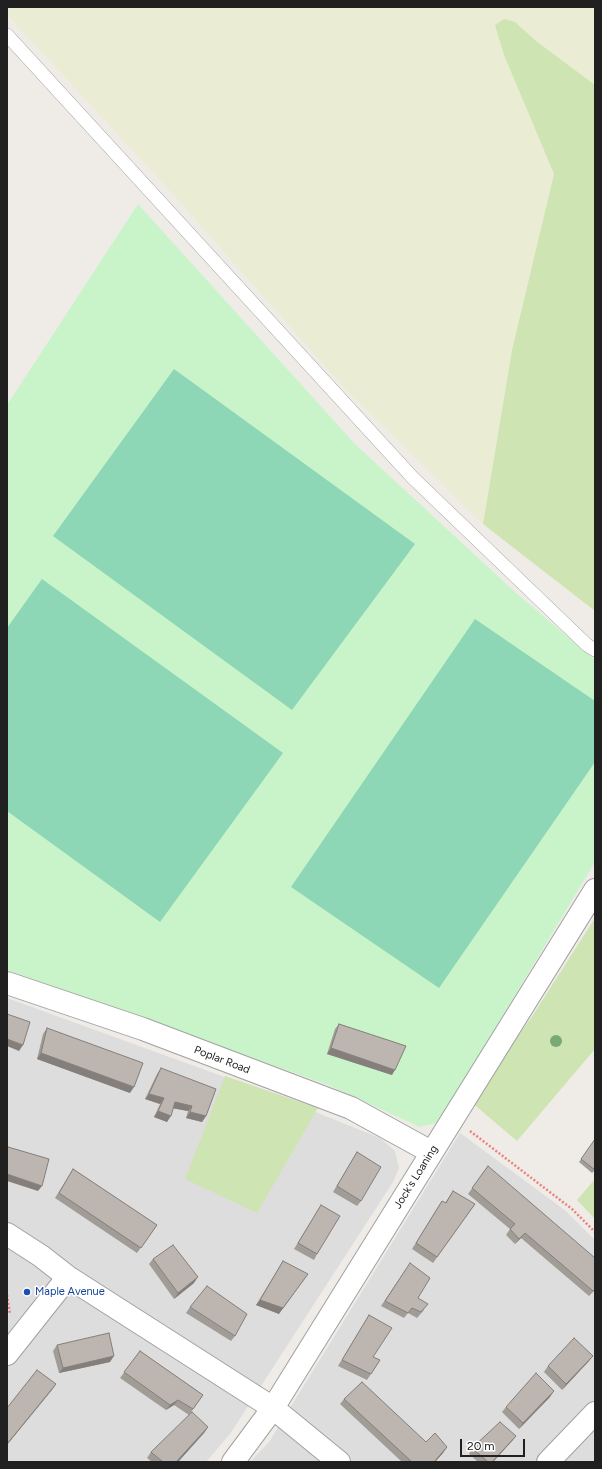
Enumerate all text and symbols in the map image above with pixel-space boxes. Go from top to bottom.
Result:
street label: Poplar Road [192,1043,252,1077]
street label: Jock's Loaning [391,1143,441,1211]
place label: Maple Avenue [35,1285,105,1299]
marker: Maple Avenue [22,1287,32,1297]
scale bar [462,1431,527,1457]
text: 20 m [467,1439,495,1453]

